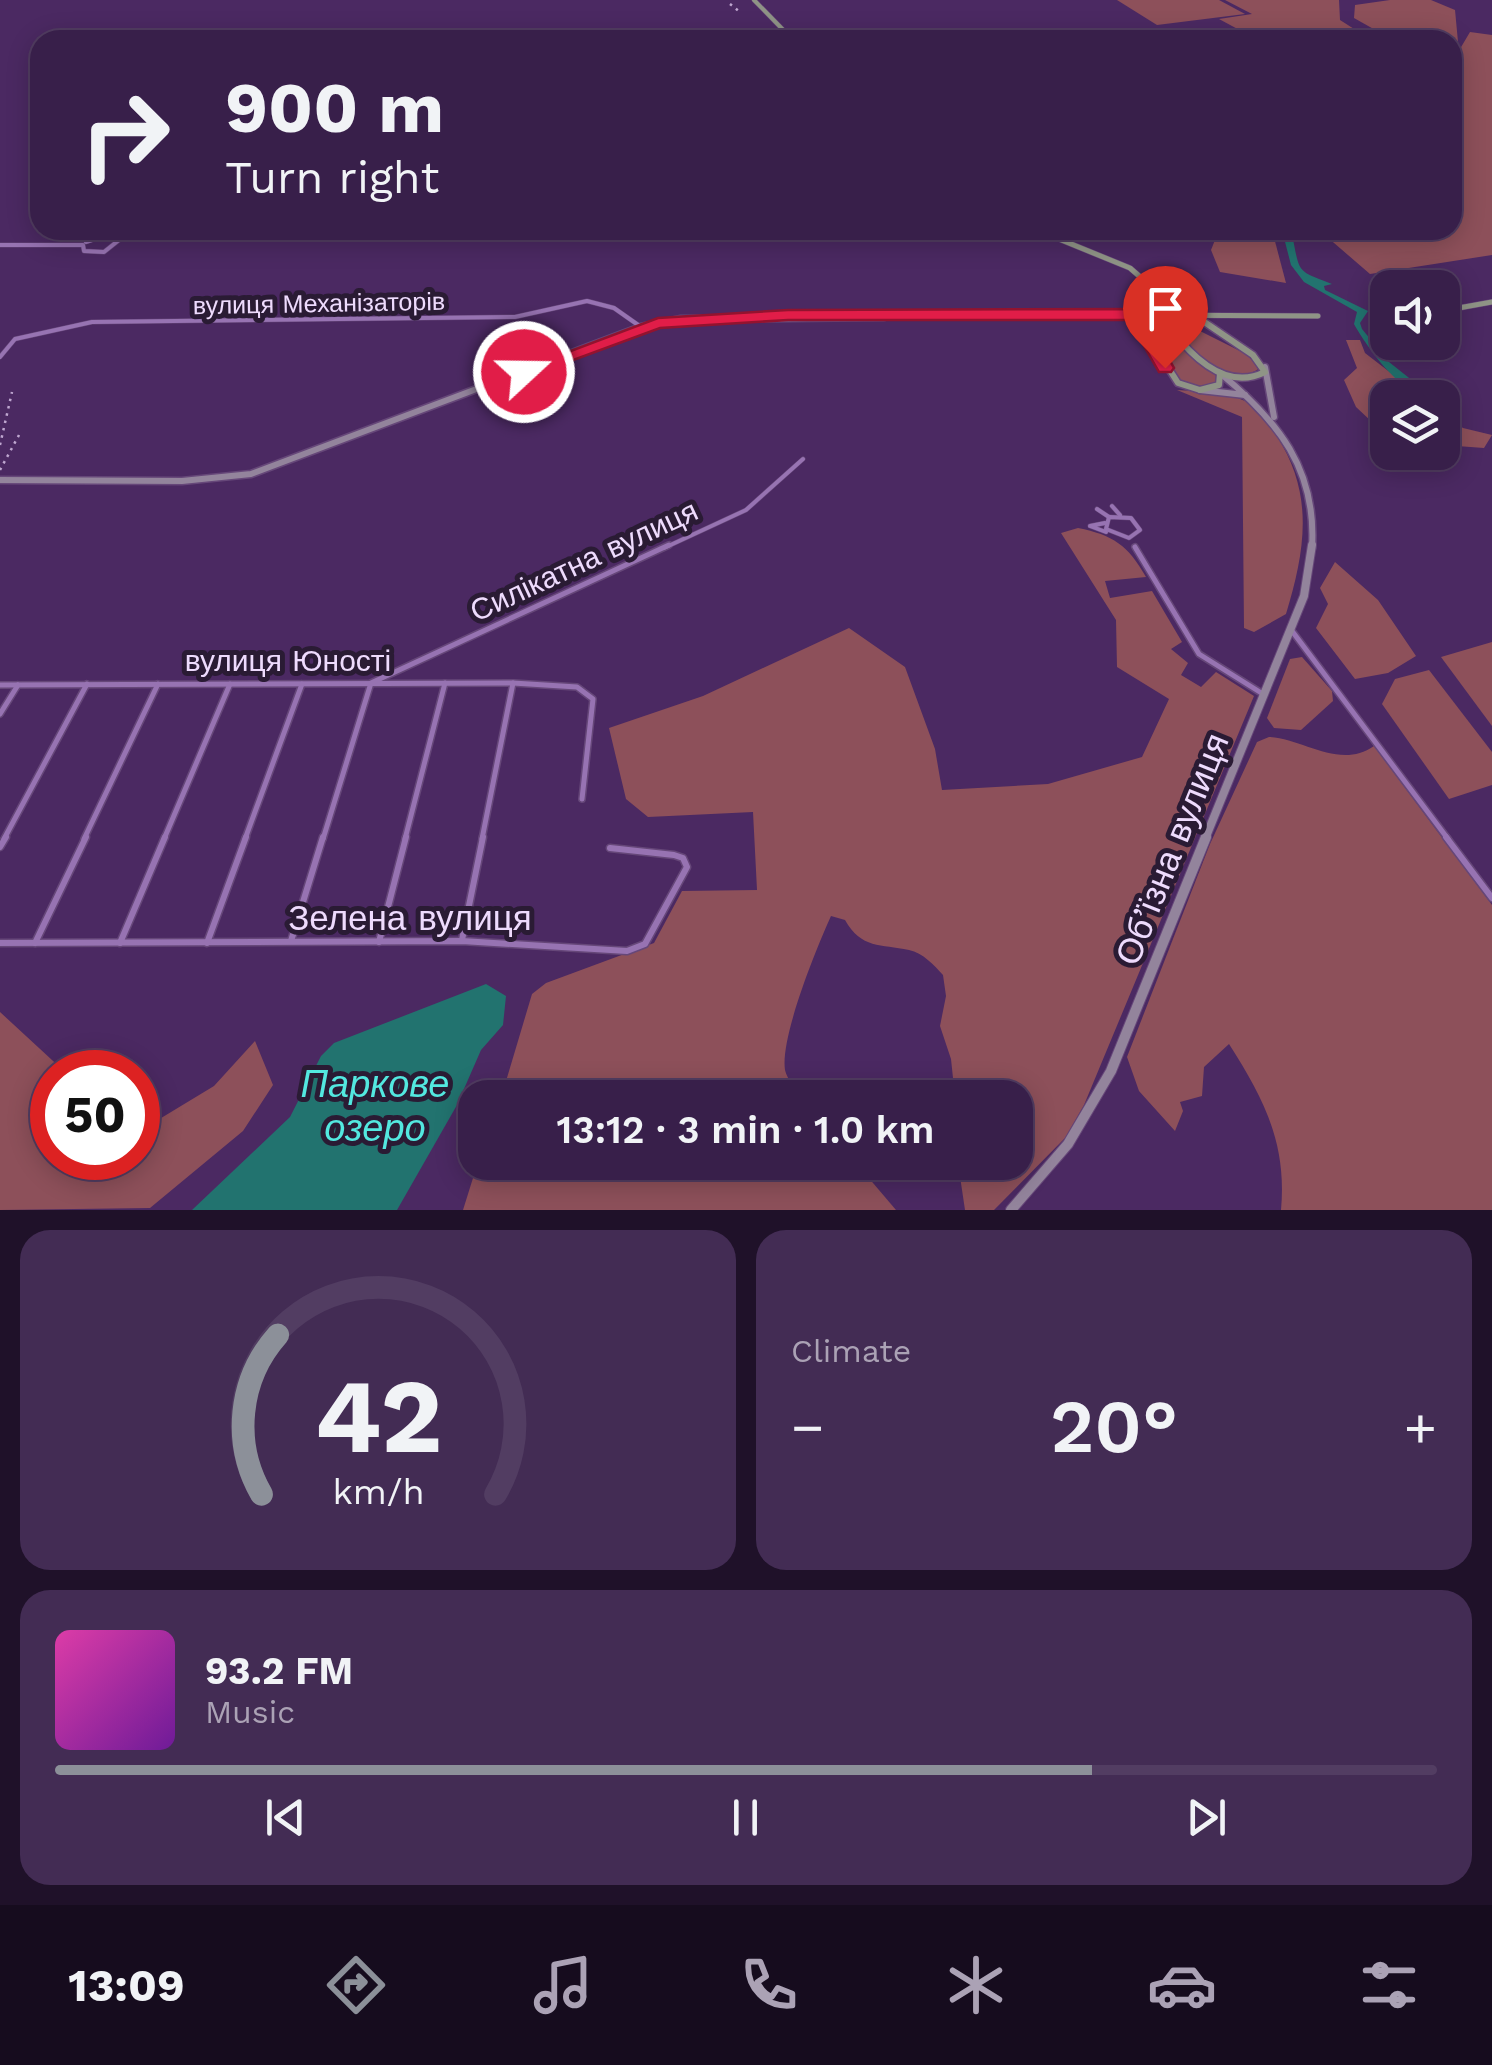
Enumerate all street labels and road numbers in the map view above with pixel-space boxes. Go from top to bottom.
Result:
street label: вулиця Механізаторів [193,287,445,320]
street label: Силікатна вулиця [464,493,703,629]
street label: вулиця Юності [185,643,391,678]
street label: Об’їзна вулиця [1106,727,1238,971]
street label: Зелена вулиця [288,897,532,939]

